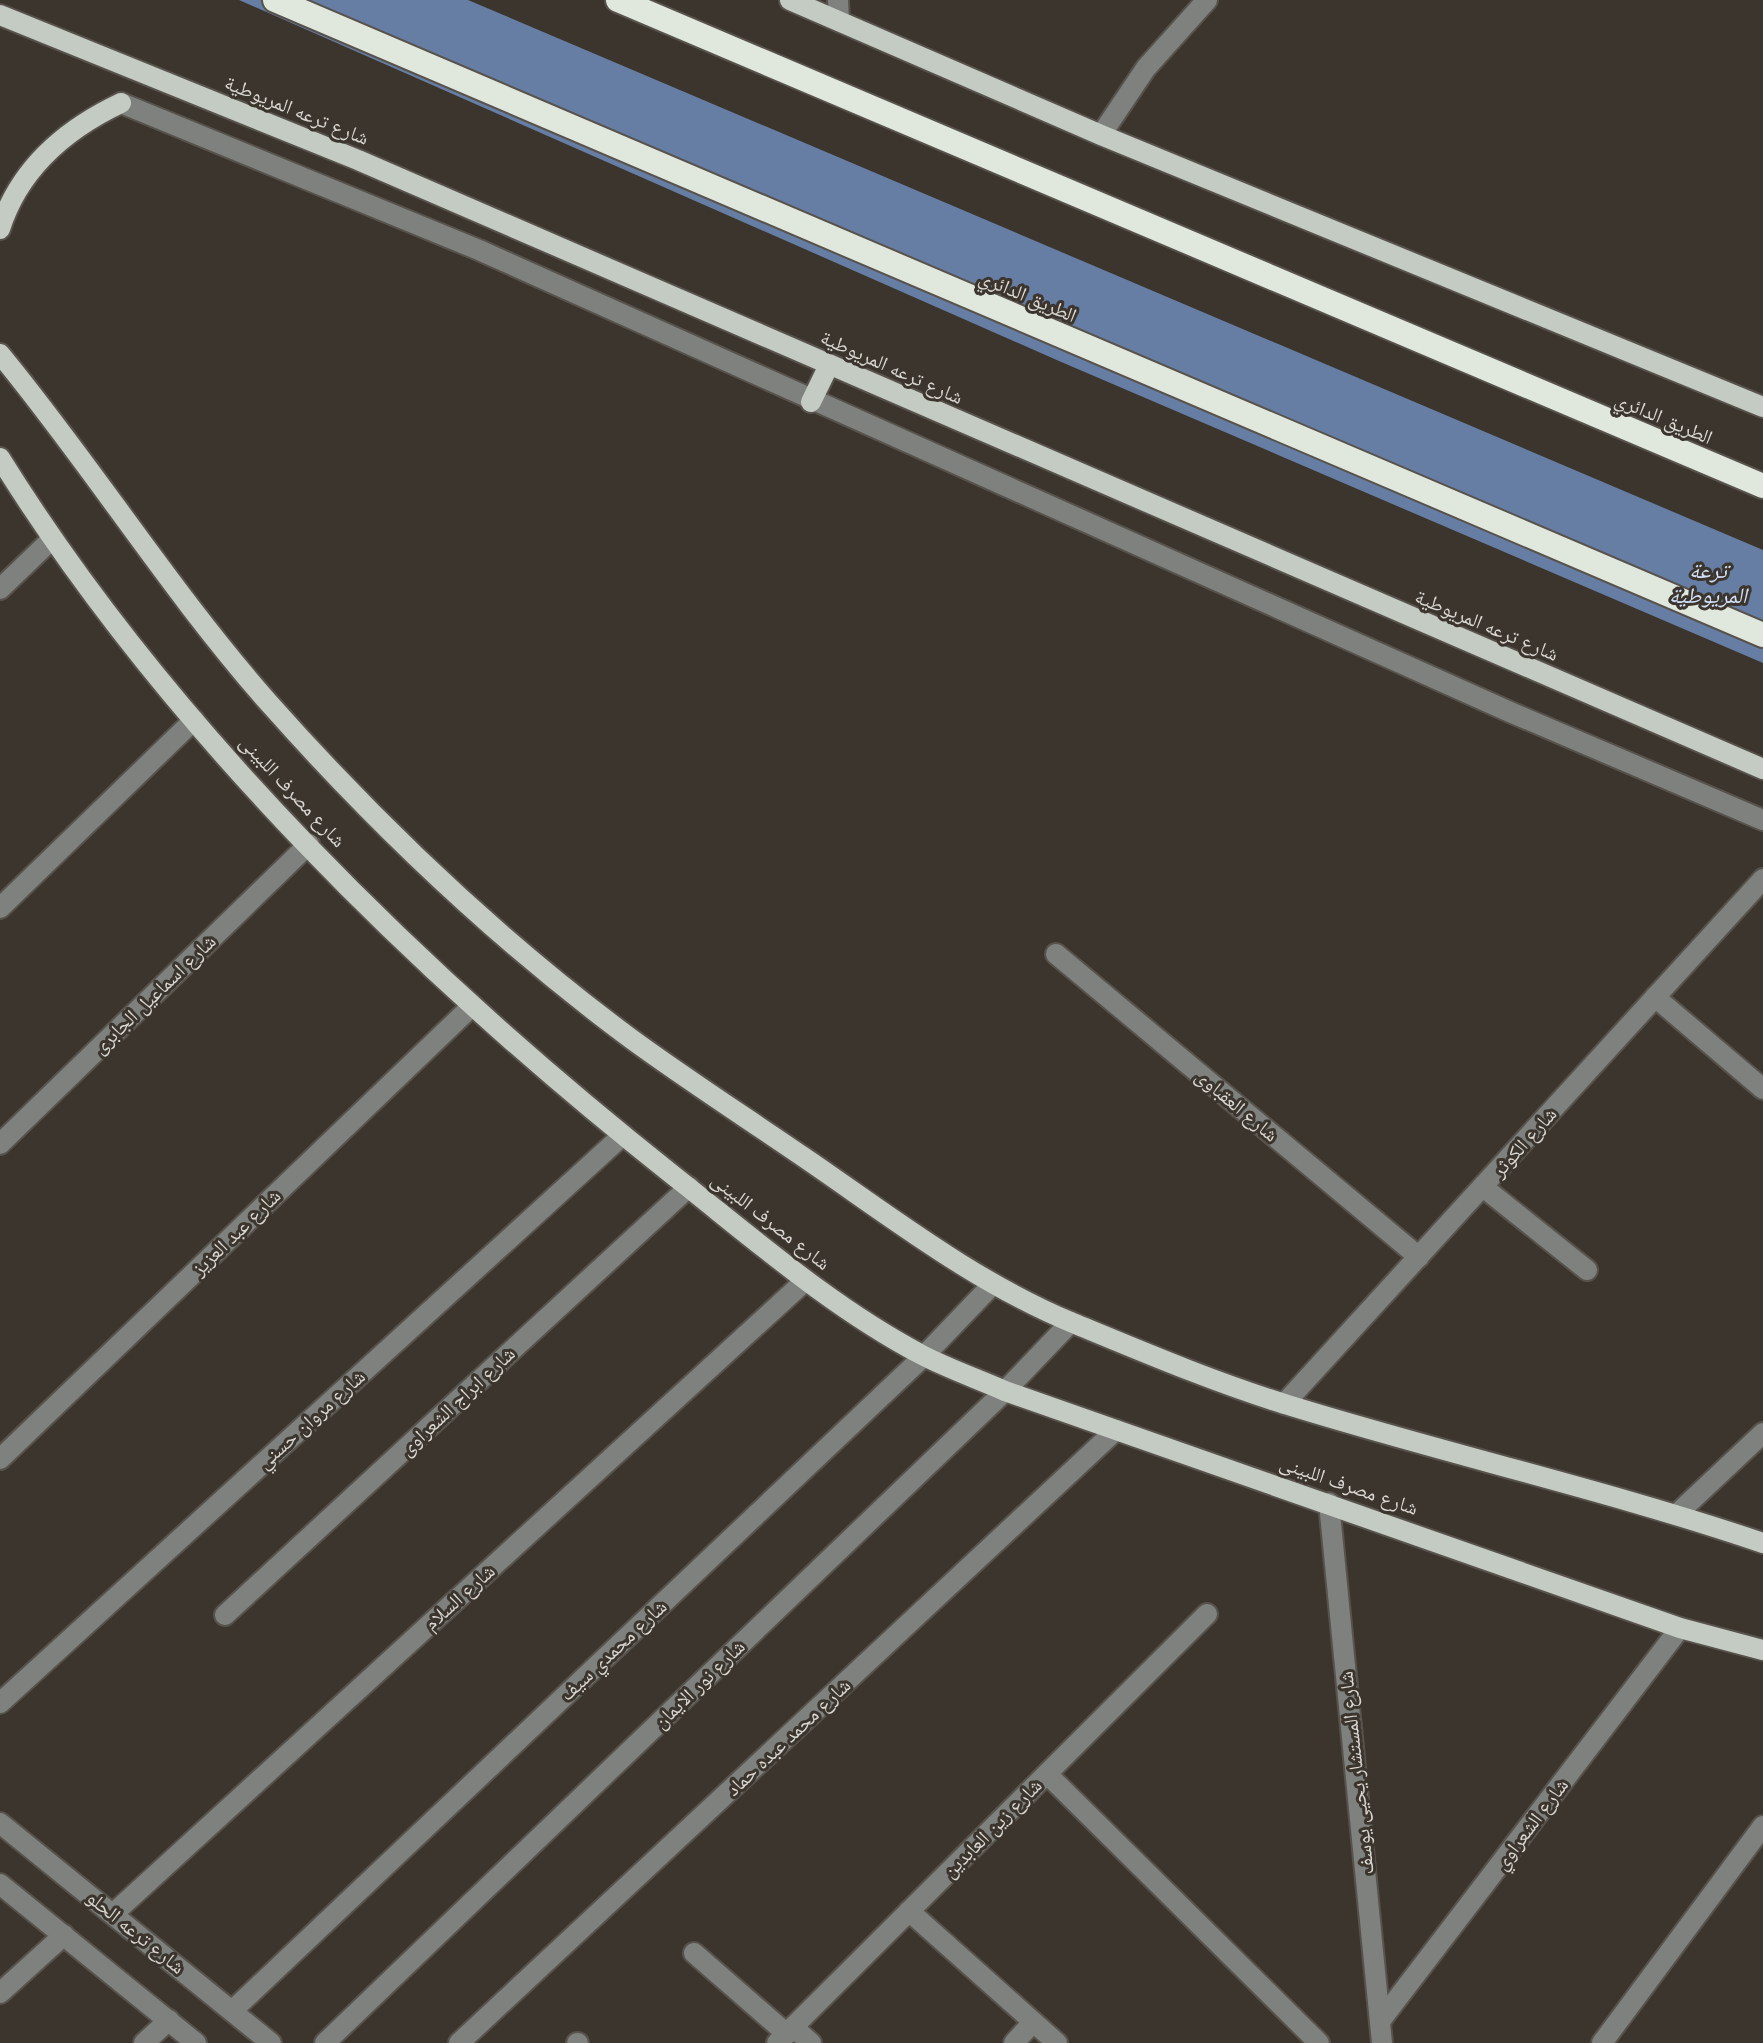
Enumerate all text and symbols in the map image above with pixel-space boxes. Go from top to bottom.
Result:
street label: شارع ترعه المريوطية [221,68,373,151]
street label: الطريق الدائري [974,263,1081,331]
street label: شارع ترعه المريوطية [817,323,968,410]
street label: الطريق الدائري [1610,385,1717,453]
water label: ترعة المريوطية [1669,554,1749,609]
street label: شارع ترعه المريوطية [1411,582,1563,667]
street label: شارع مصرف اللبينى [234,729,353,853]
street label: شارع اسماعيل الجابرى [86,928,221,1060]
street label: شارع العقباوى [1190,1062,1285,1147]
street label: شارع الكوثر [1484,1101,1562,1183]
street label: شارع مصرف اللبينى [706,1165,837,1276]
street label: شارع عبد العزيز [185,1182,286,1282]
street label: شارع ابراج الشعراوى [393,1340,520,1461]
street label: شارع مروان حسني [251,1363,373,1477]
street label: شارع مصرف اللبينى [1276,1448,1422,1521]
street label: شارع السلام [417,1557,501,1637]
street label: شارع محمدي سيف [553,1593,674,1709]
street label: شارع نور الايمان [647,1633,750,1734]
street label: شارع المستشار يحيى يوسف [1331,1670,1380,1876]
street label: شارع محمد عبده حماد [719,1672,856,1802]
street label: شارع زين العابدين [936,1772,1047,1883]
street label: شارع الشعراوي [1487,1772,1576,1877]
street label: شارع ترعه الحلو [82,1884,191,1980]

